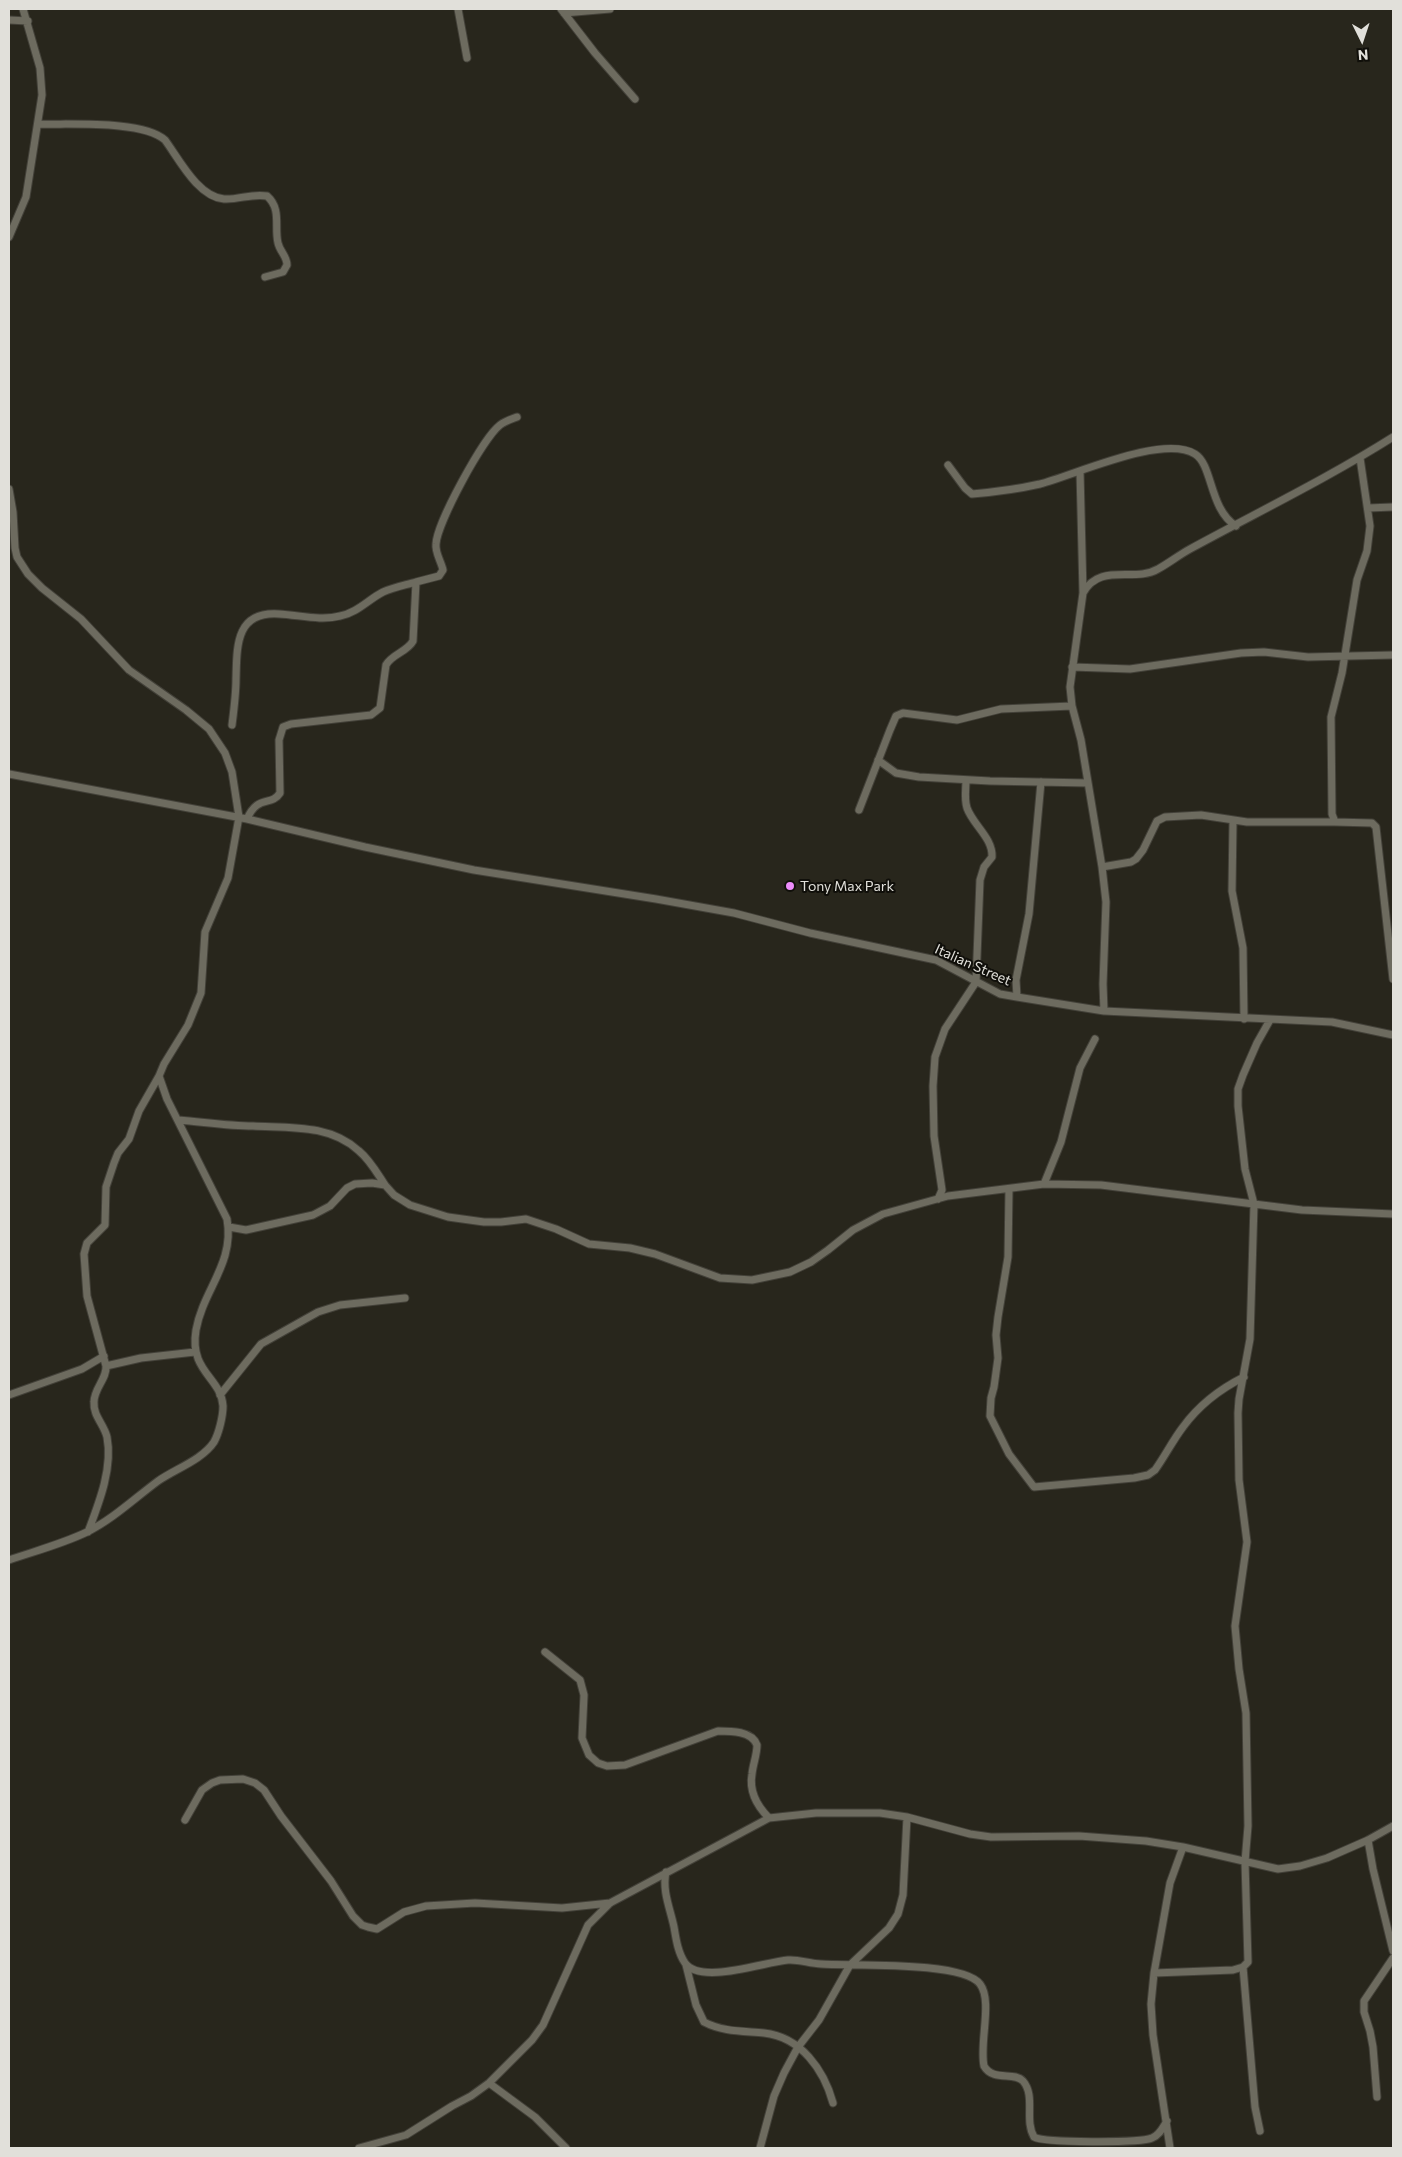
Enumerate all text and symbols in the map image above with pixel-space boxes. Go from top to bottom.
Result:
north arrow [1337,15,1387,65]
text: N [1357,47,1369,64]
place label: Tony Max Park [800,878,894,894]
marker: Tony Max Park [784,880,796,892]
street label: Italian Street [932,941,1014,989]

